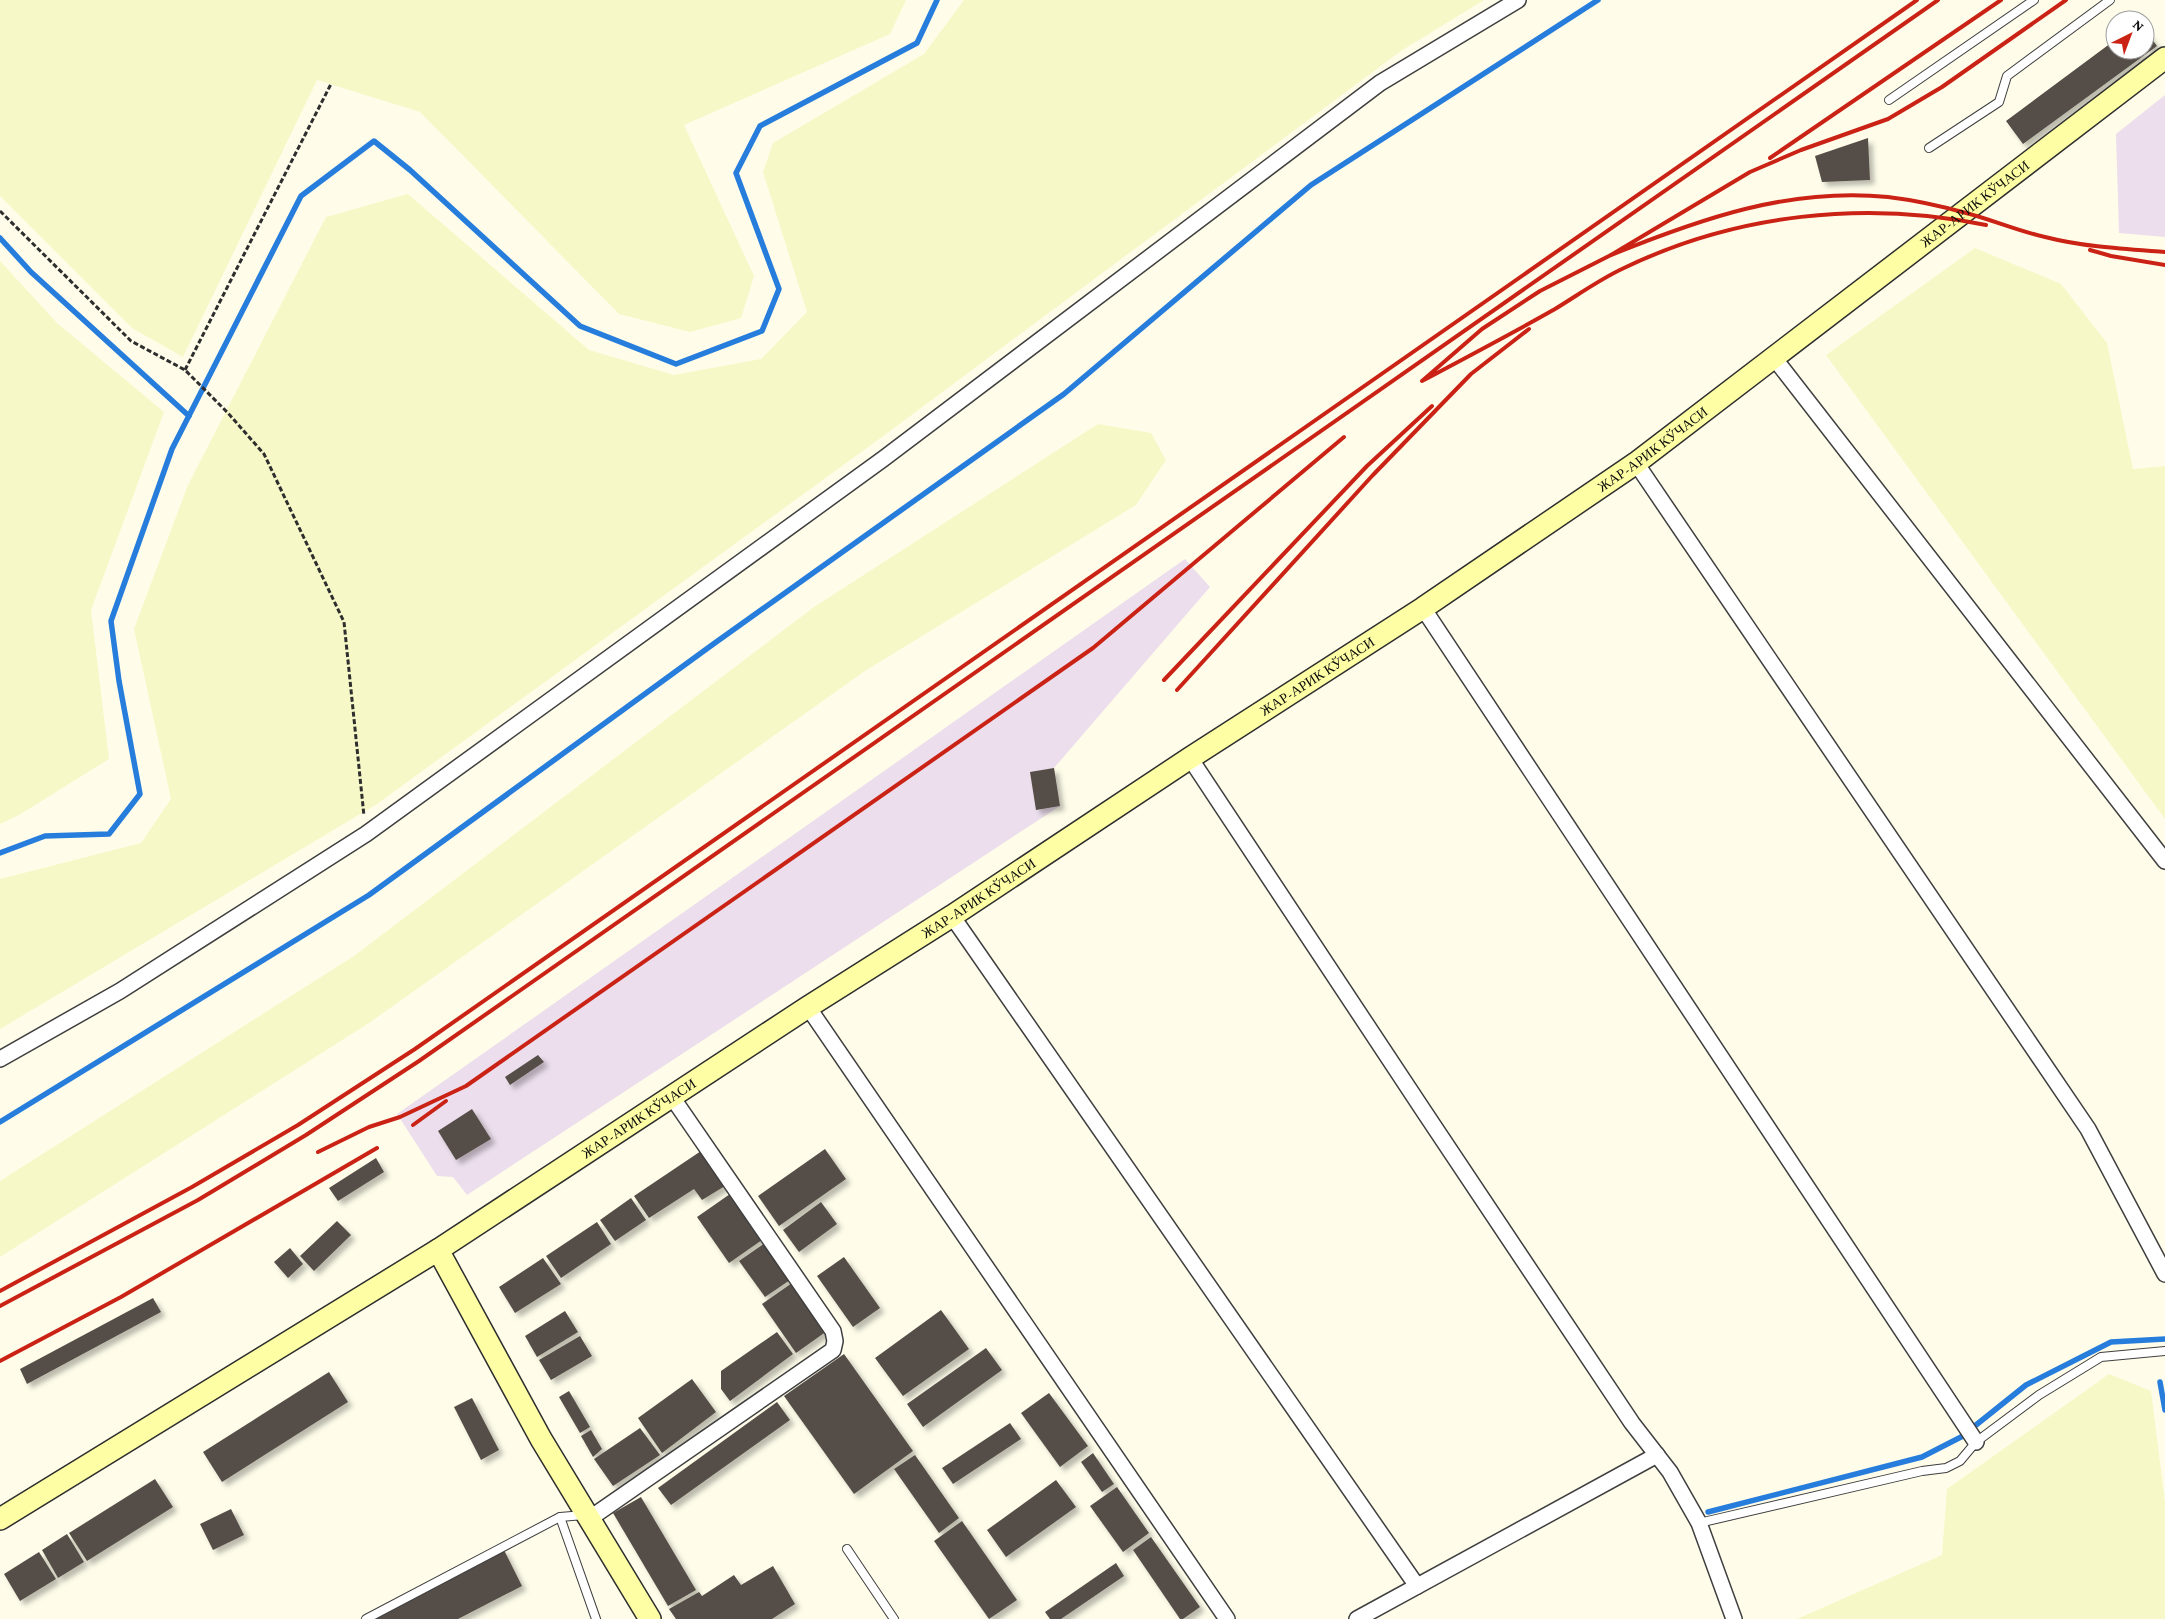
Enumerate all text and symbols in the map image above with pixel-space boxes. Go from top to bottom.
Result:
north arrow [2105,10,2155,60]
text: N [2130,16,2148,35]
street label: ЖАР-АРИК КЎЧАСИ [1917,157,2032,250]
street label: ЖАР-АРИК КЎЧАСИ [1594,403,1711,495]
street label: ЖАР-АРИК КЎЧАСИ [1257,633,1377,719]
street label: ЖАР-АРИК КЎЧАСИ [919,855,1038,941]
street label: ЖАР-АРИК КЎЧАСИ [579,1075,699,1161]

